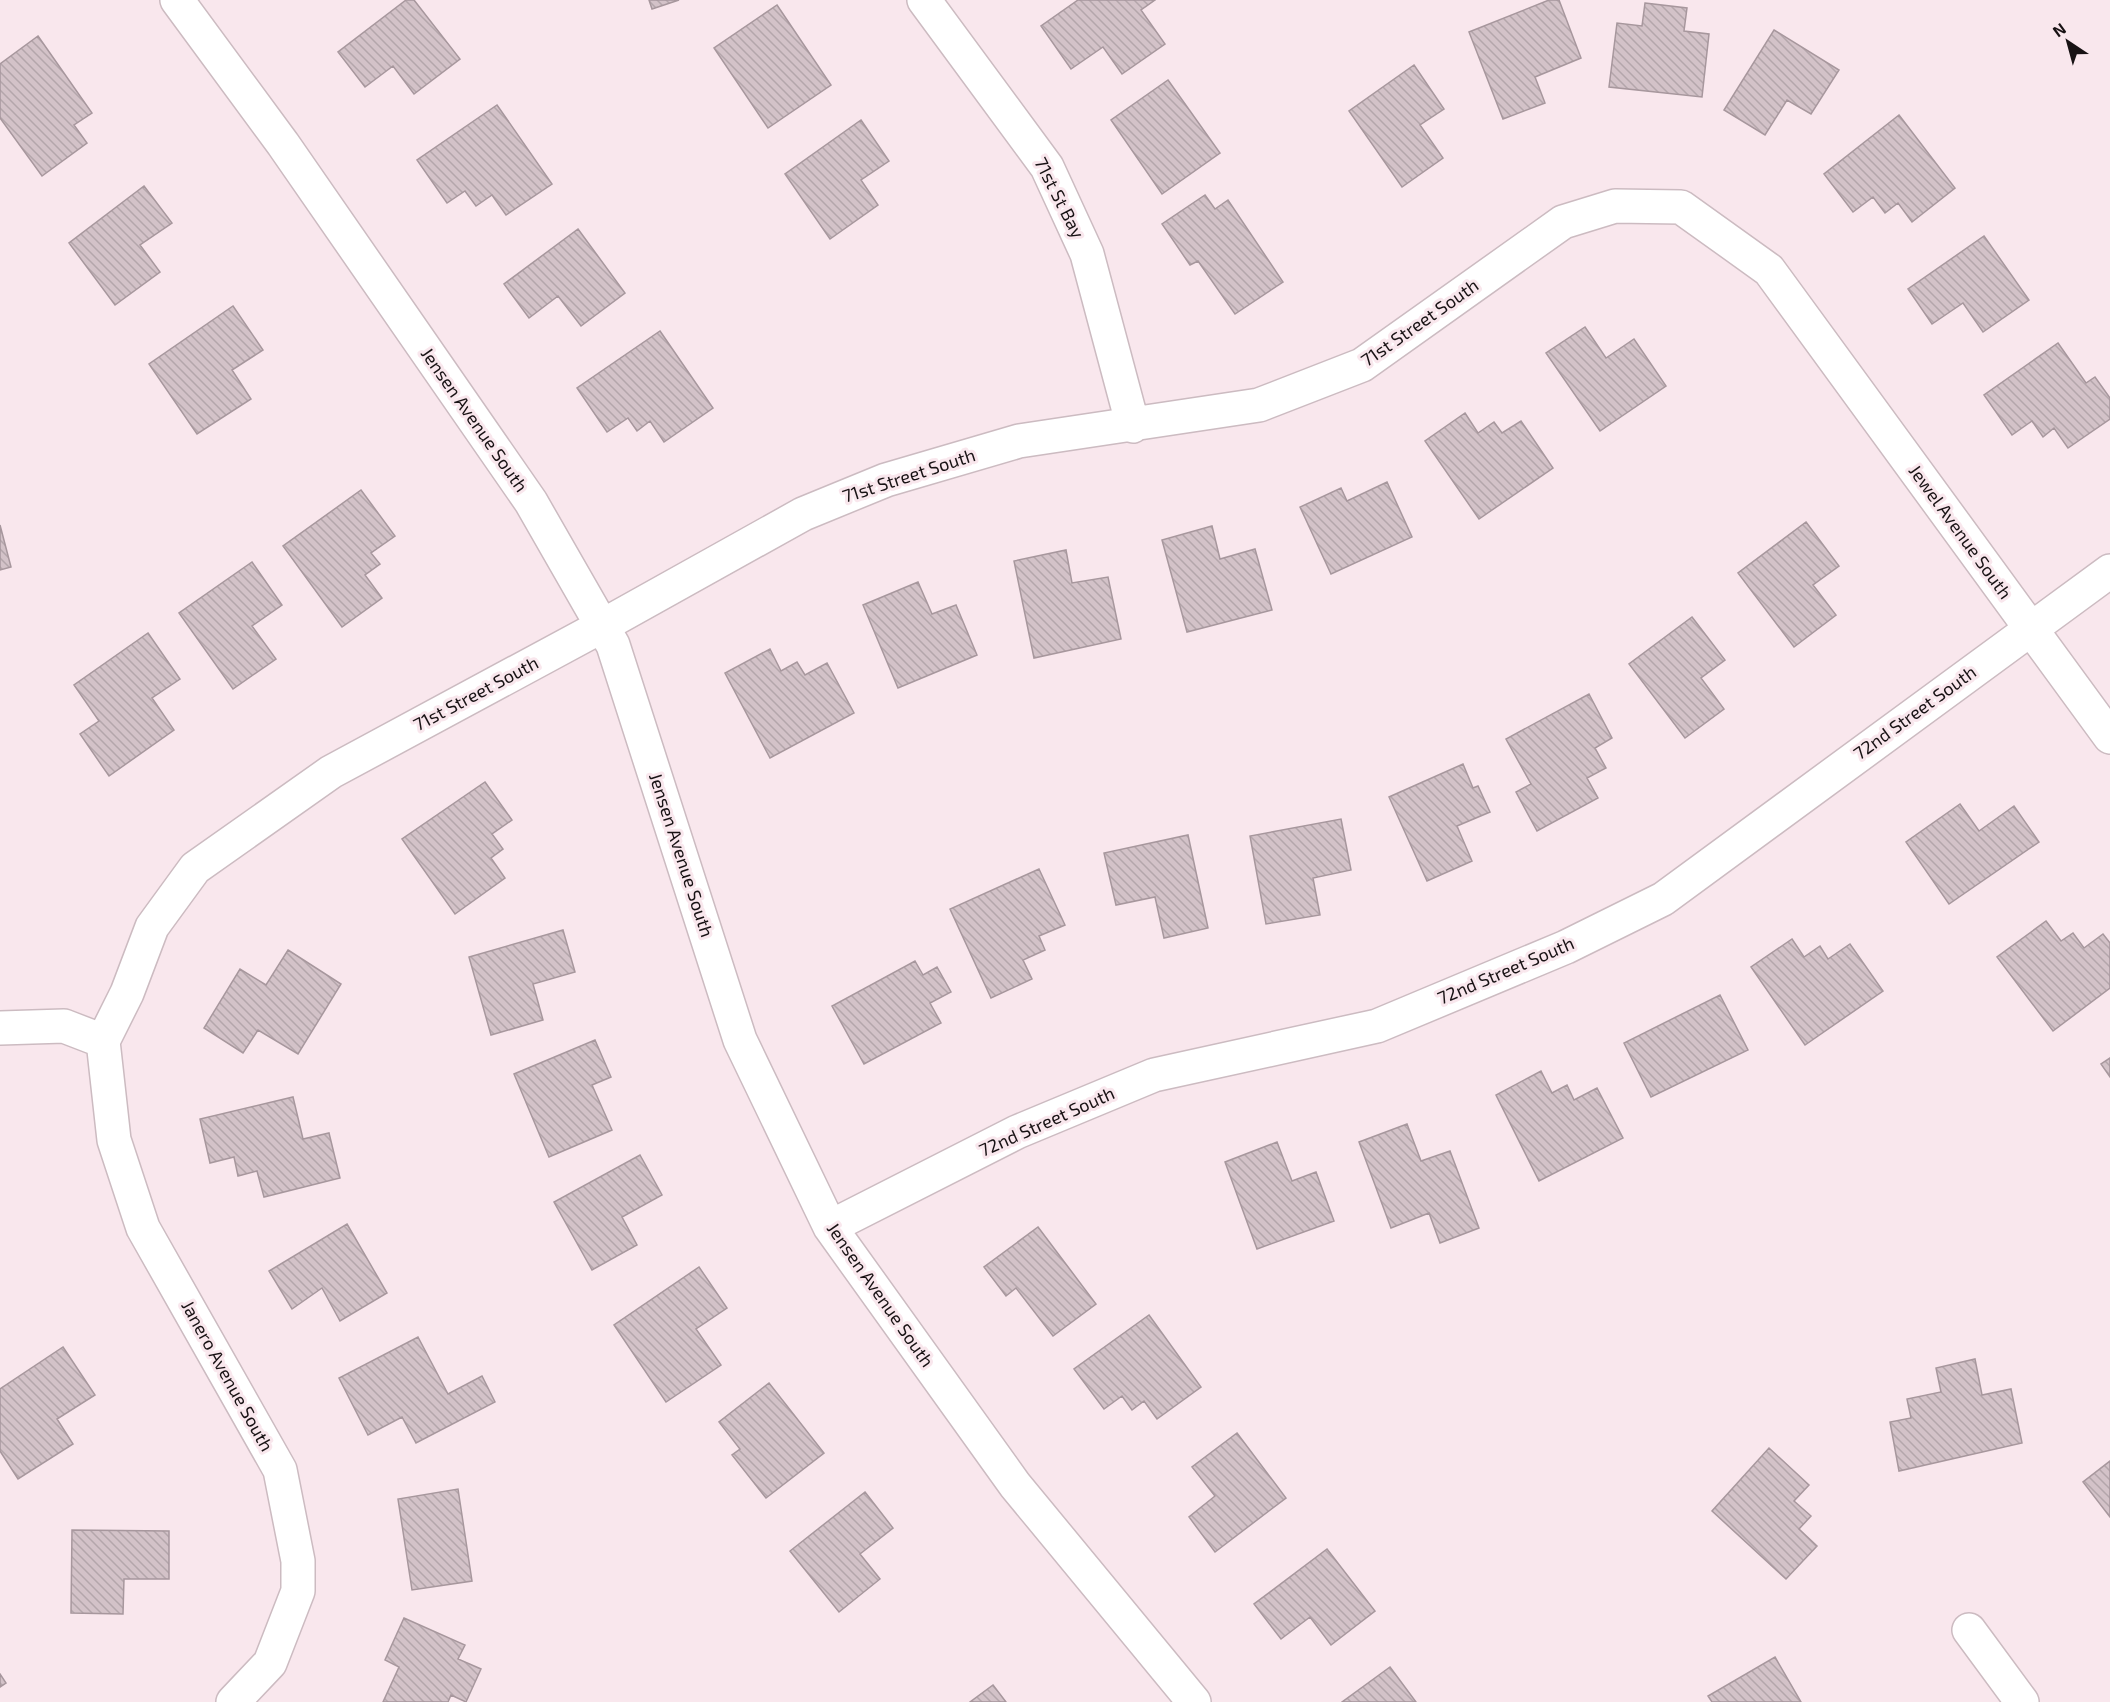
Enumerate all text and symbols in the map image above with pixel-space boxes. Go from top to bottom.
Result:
north arrow [2038,12,2098,72]
text: N [2049,18,2069,41]
street label: 71st St Bay [1030,153,1090,242]
street label: 71st Street South [1356,273,1482,371]
street label: Jensen Avenue South [417,343,533,496]
street label: 71st Street South [840,443,978,507]
street label: Jewel Avenue South [1905,460,2017,603]
street label: 71st Street South [409,651,542,735]
street label: 72nd Street South [1849,660,1980,764]
street label: Jensen Avenue South [645,770,719,940]
street label: 72nd Street South [1434,931,1577,1009]
street label: 72nd Street South [975,1081,1118,1161]
street label: Jensen Avenue South [823,1218,939,1371]
street label: Janero Avenue South [177,1296,278,1455]

